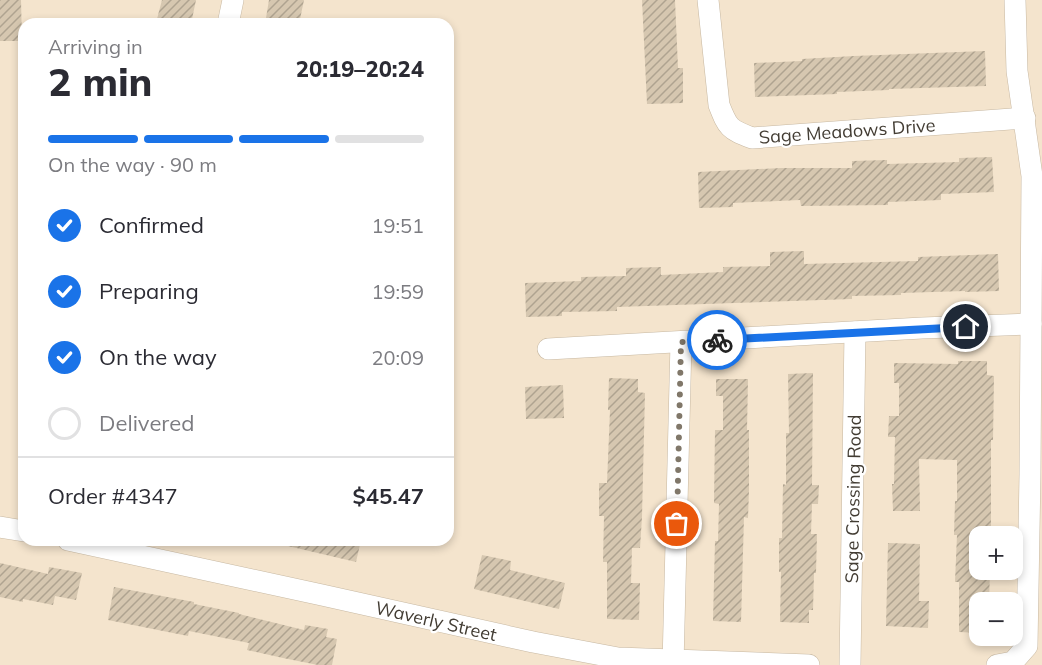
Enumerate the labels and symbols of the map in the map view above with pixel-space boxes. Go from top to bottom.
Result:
street label: Sage Meadows Drive [758,113,936,149]
pin [940,301,991,352]
courier [687,310,747,370]
street label: Sage Crossing Road [840,414,866,584]
pin [651,498,702,549]
street label: Waverly Street [373,596,499,646]

